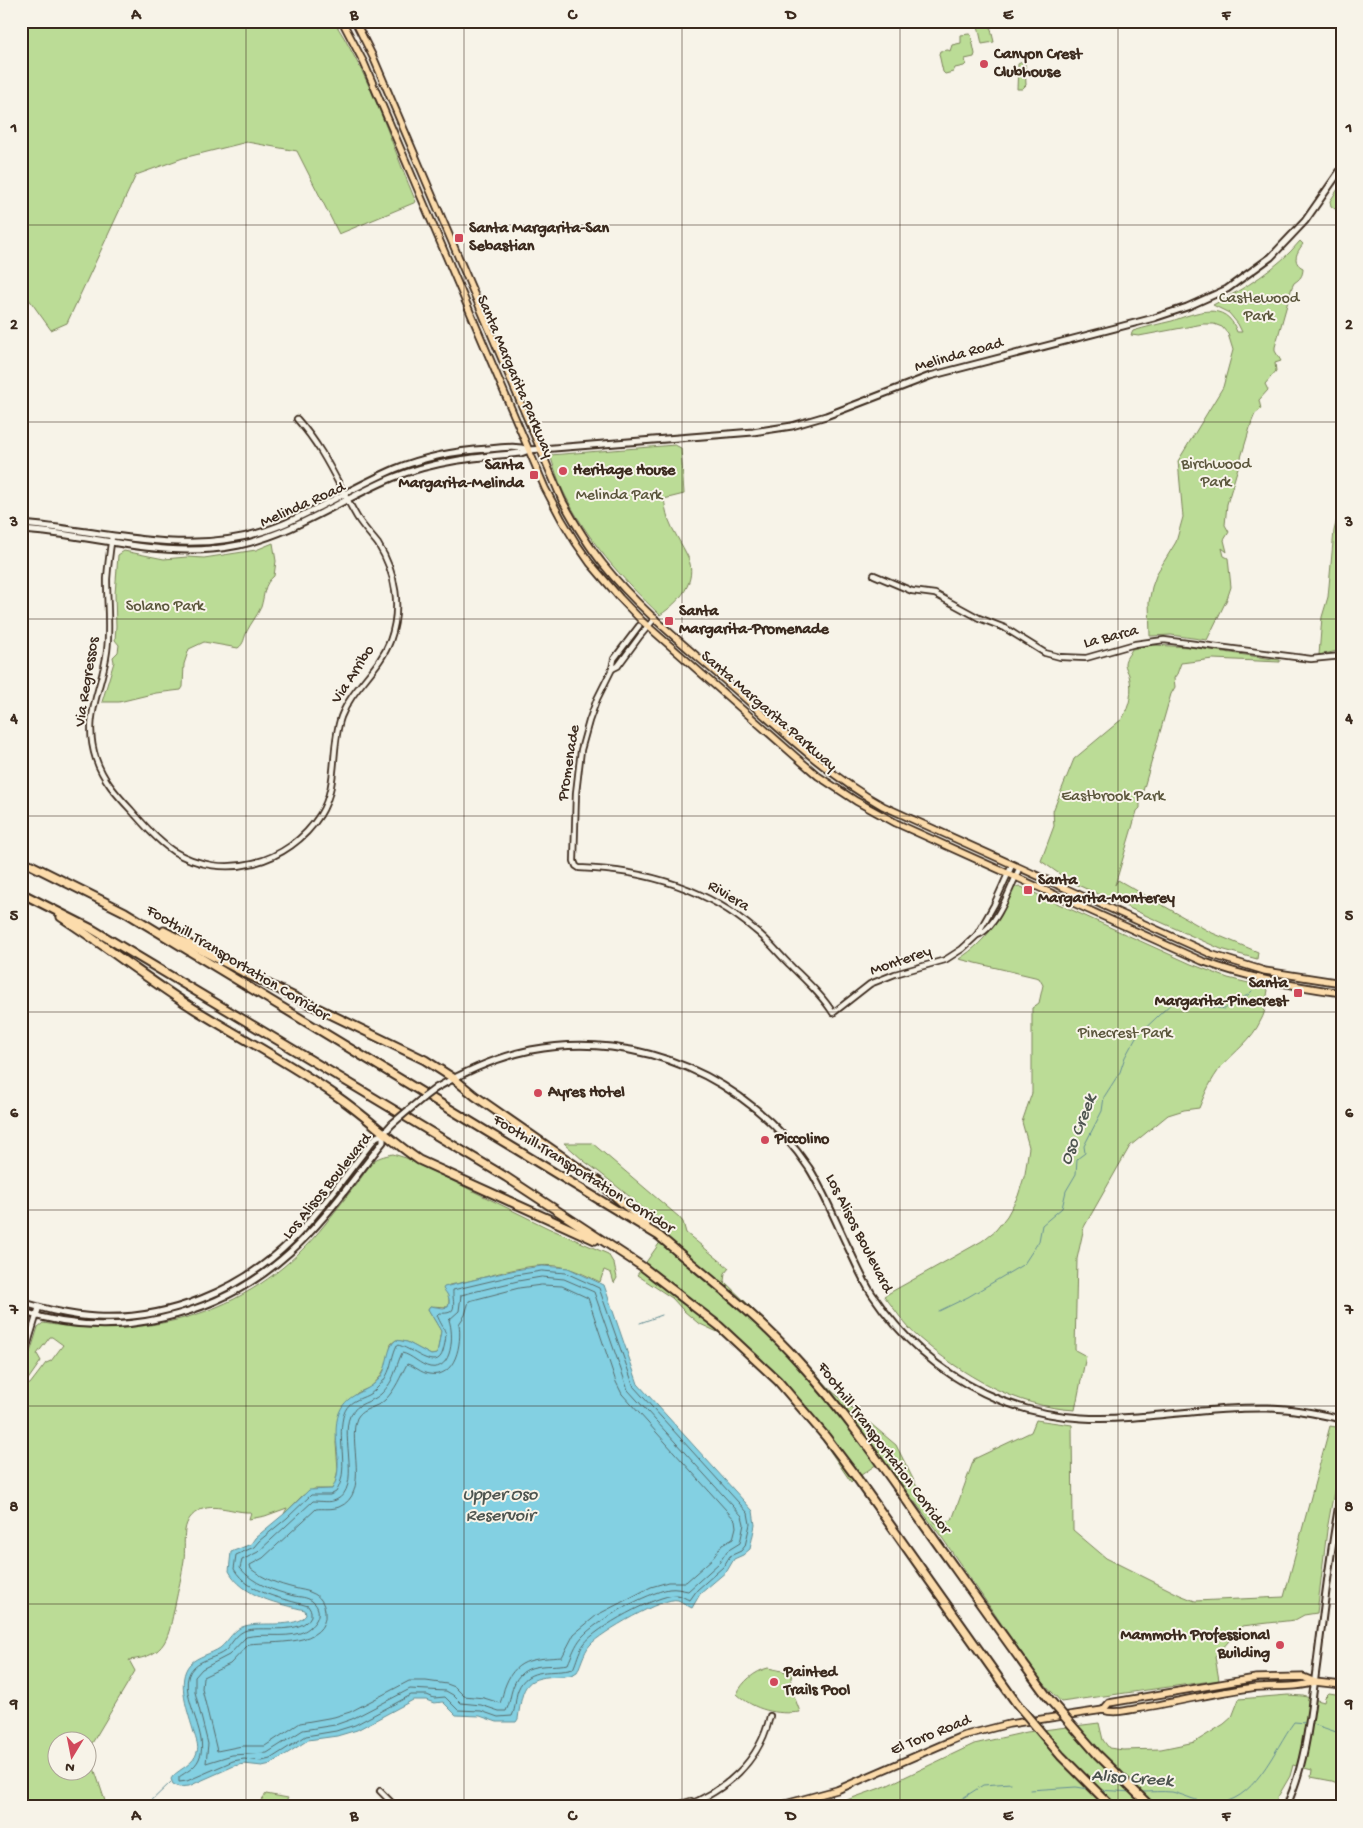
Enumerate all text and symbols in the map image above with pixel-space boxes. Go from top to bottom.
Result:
text: A [130,7,142,26]
text: B [349,7,359,26]
text: C [567,7,578,26]
text: D [784,7,797,26]
text: E [1003,7,1014,26]
text: F [1221,7,1232,26]
place label: Canyon Crest Clubhouse [993,46,1083,83]
marker: Canyon Crest Clubhouse [978,58,990,70]
text: 1 [10,120,17,139]
text: 1 [1345,120,1352,139]
place label: Santa Margarita-San Sebastian [469,220,610,257]
marker: Santa Margarita-San Sebastian [453,232,465,244]
park label: Castlewood Park [1219,290,1301,327]
street label: Santa Margarita Parkway [471,293,557,461]
text: 2 [10,317,18,336]
text: 2 [1345,317,1353,336]
street label: Melinda Road [913,334,1007,378]
park label: Birchwood Park [1180,456,1252,493]
place label: Santa Margarita-Melinda [399,457,525,494]
place label: Heritage House [573,462,676,481]
marker: Heritage House [557,465,569,477]
marker: Santa Margarita-Melinda [528,469,540,481]
street label: Melinda Road [258,478,350,533]
park label: Melinda Park [576,487,664,506]
text: 3 [9,514,18,533]
text: 3 [1344,514,1353,533]
park label: Solano Park [126,598,206,617]
place label: Santa Margarita-Promenade [679,603,829,640]
marker: Santa Margarita-Promenade [663,615,675,627]
street label: La Barca [1082,622,1141,654]
street label: Via Regressos [71,635,105,729]
street label: Via Arribo [328,642,380,709]
street label: Santa Margarita Parkway [696,648,840,777]
text: 4 [9,711,18,730]
text: 4 [1344,711,1353,730]
street label: Promenade [554,723,585,803]
park label: Eastbrook Park [1061,788,1167,807]
place label: Santa Margarita-Monterey [1038,872,1175,909]
street label: Riviera [704,877,753,917]
marker: Santa Margarita-Monterey [1022,884,1034,896]
street label: Foothill Transportation Corridor [141,901,333,1027]
text: 5 [10,908,19,927]
text: 5 [1345,908,1354,927]
street label: Monterey [868,943,934,981]
place label: Santa Margarita-Pinecrest [1155,975,1289,1012]
marker: Santa Margarita-Pinecrest [1292,987,1304,999]
park label: Pinecrest Park [1077,1025,1174,1044]
place label: Ayres Hotel [547,1084,625,1103]
marker: Ayres Hotel [532,1087,544,1099]
water label: Oso Creek [1056,1090,1103,1168]
text: 6 [10,1105,19,1124]
text: 6 [1345,1105,1354,1124]
street label: Foothill Transportation Corridor [488,1111,678,1240]
street label: Los Alisos Boulevard [279,1129,378,1244]
place label: Piccolino [774,1131,830,1150]
marker: Piccolino [759,1134,771,1146]
street label: Los Alisos Boulevard [820,1171,897,1298]
text: 7 [9,1302,19,1321]
text: 7 [1344,1302,1354,1321]
street label: Foothill Transportation Corridor [811,1358,955,1540]
water label: Upper Oso Reservoir [463,1485,538,1527]
text: 8 [10,1499,19,1518]
text: 8 [1345,1499,1354,1518]
place label: Mammoth Professional Building [1121,1626,1270,1664]
marker: Mammoth Professional Building [1274,1639,1286,1651]
place label: Painted Trails Pool [782,1664,851,1701]
marker: Painted Trails Pool [768,1676,780,1688]
text: 9 [9,1696,18,1715]
text: 9 [1344,1696,1353,1715]
street label: El Toro Road [888,1711,975,1761]
north arrow [48,1730,98,1780]
text: N [64,1757,76,1776]
water label: Aliso Creek [1091,1766,1175,1792]
text: A [130,1808,142,1827]
text: B [349,1808,359,1827]
text: C [567,1808,578,1827]
text: D [784,1808,797,1827]
text: E [1003,1808,1014,1827]
text: F [1221,1808,1232,1827]

